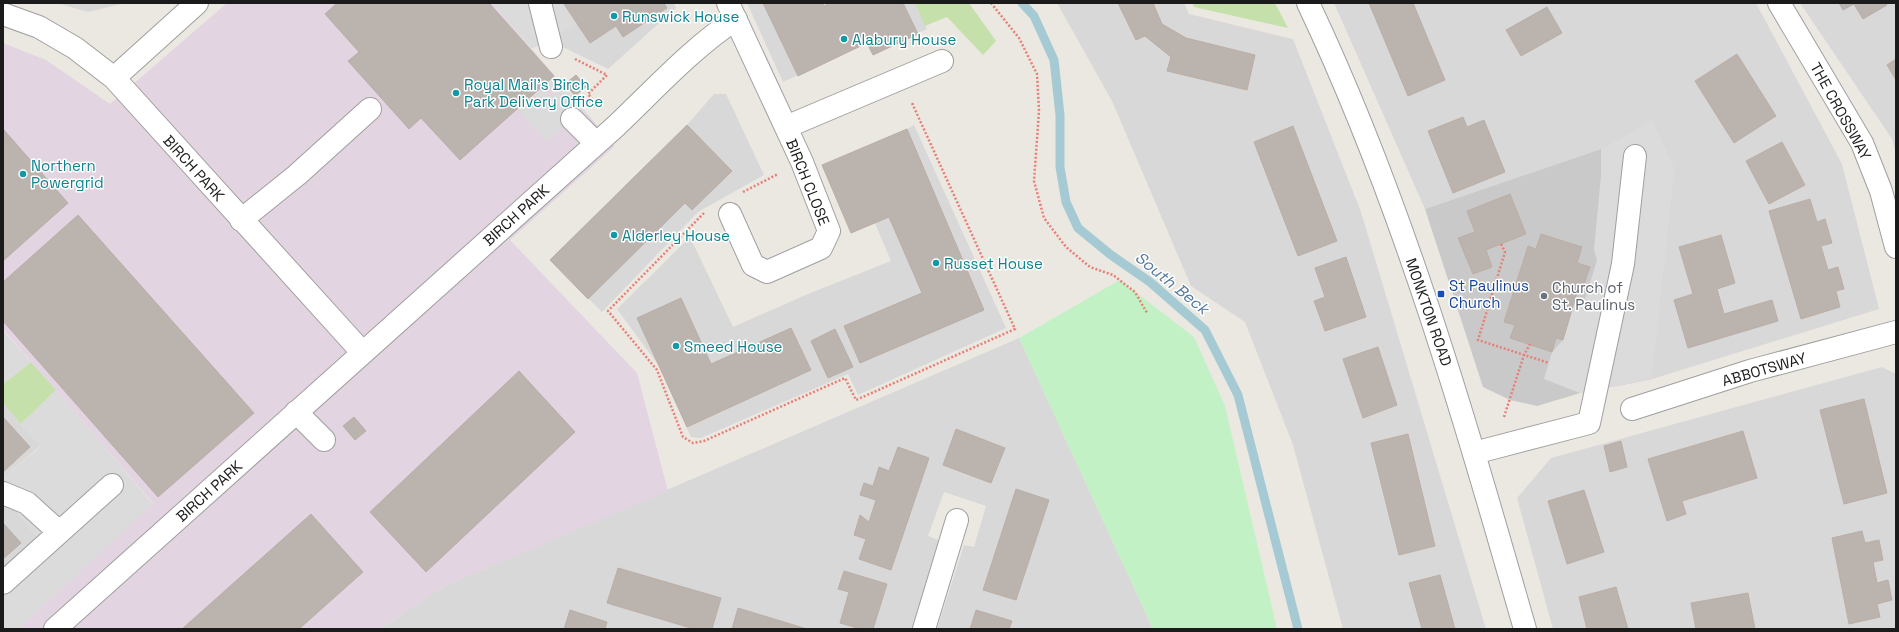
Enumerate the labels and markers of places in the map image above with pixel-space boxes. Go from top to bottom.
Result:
place label: Runswick House [622,7,739,26]
marker: Runswick House [609,11,619,21]
place label: Alabury House [852,30,956,49]
marker: Alabury House [839,34,849,44]
place label: Royal Mail's Birch Park Delivery Office [464,75,603,111]
marker: Royal Mail's Birch Park Delivery Office [451,88,461,98]
place label: Northern Powergrid [31,156,104,192]
marker: Northern Powergrid [18,169,28,179]
place label: Alderley House [622,226,730,245]
marker: Alderley House [609,230,619,240]
place label: Russet House [944,254,1043,273]
marker: Russet House [931,258,941,268]
place label: St Paulinus Church [1449,276,1529,312]
place label: Church of St. Paulinus [1552,278,1635,314]
marker: St Paulinus Church [1436,289,1446,299]
marker: Church of St. Paulinus [1539,291,1549,301]
place label: Smeed House [684,337,783,356]
marker: Smeed House [671,341,681,351]

